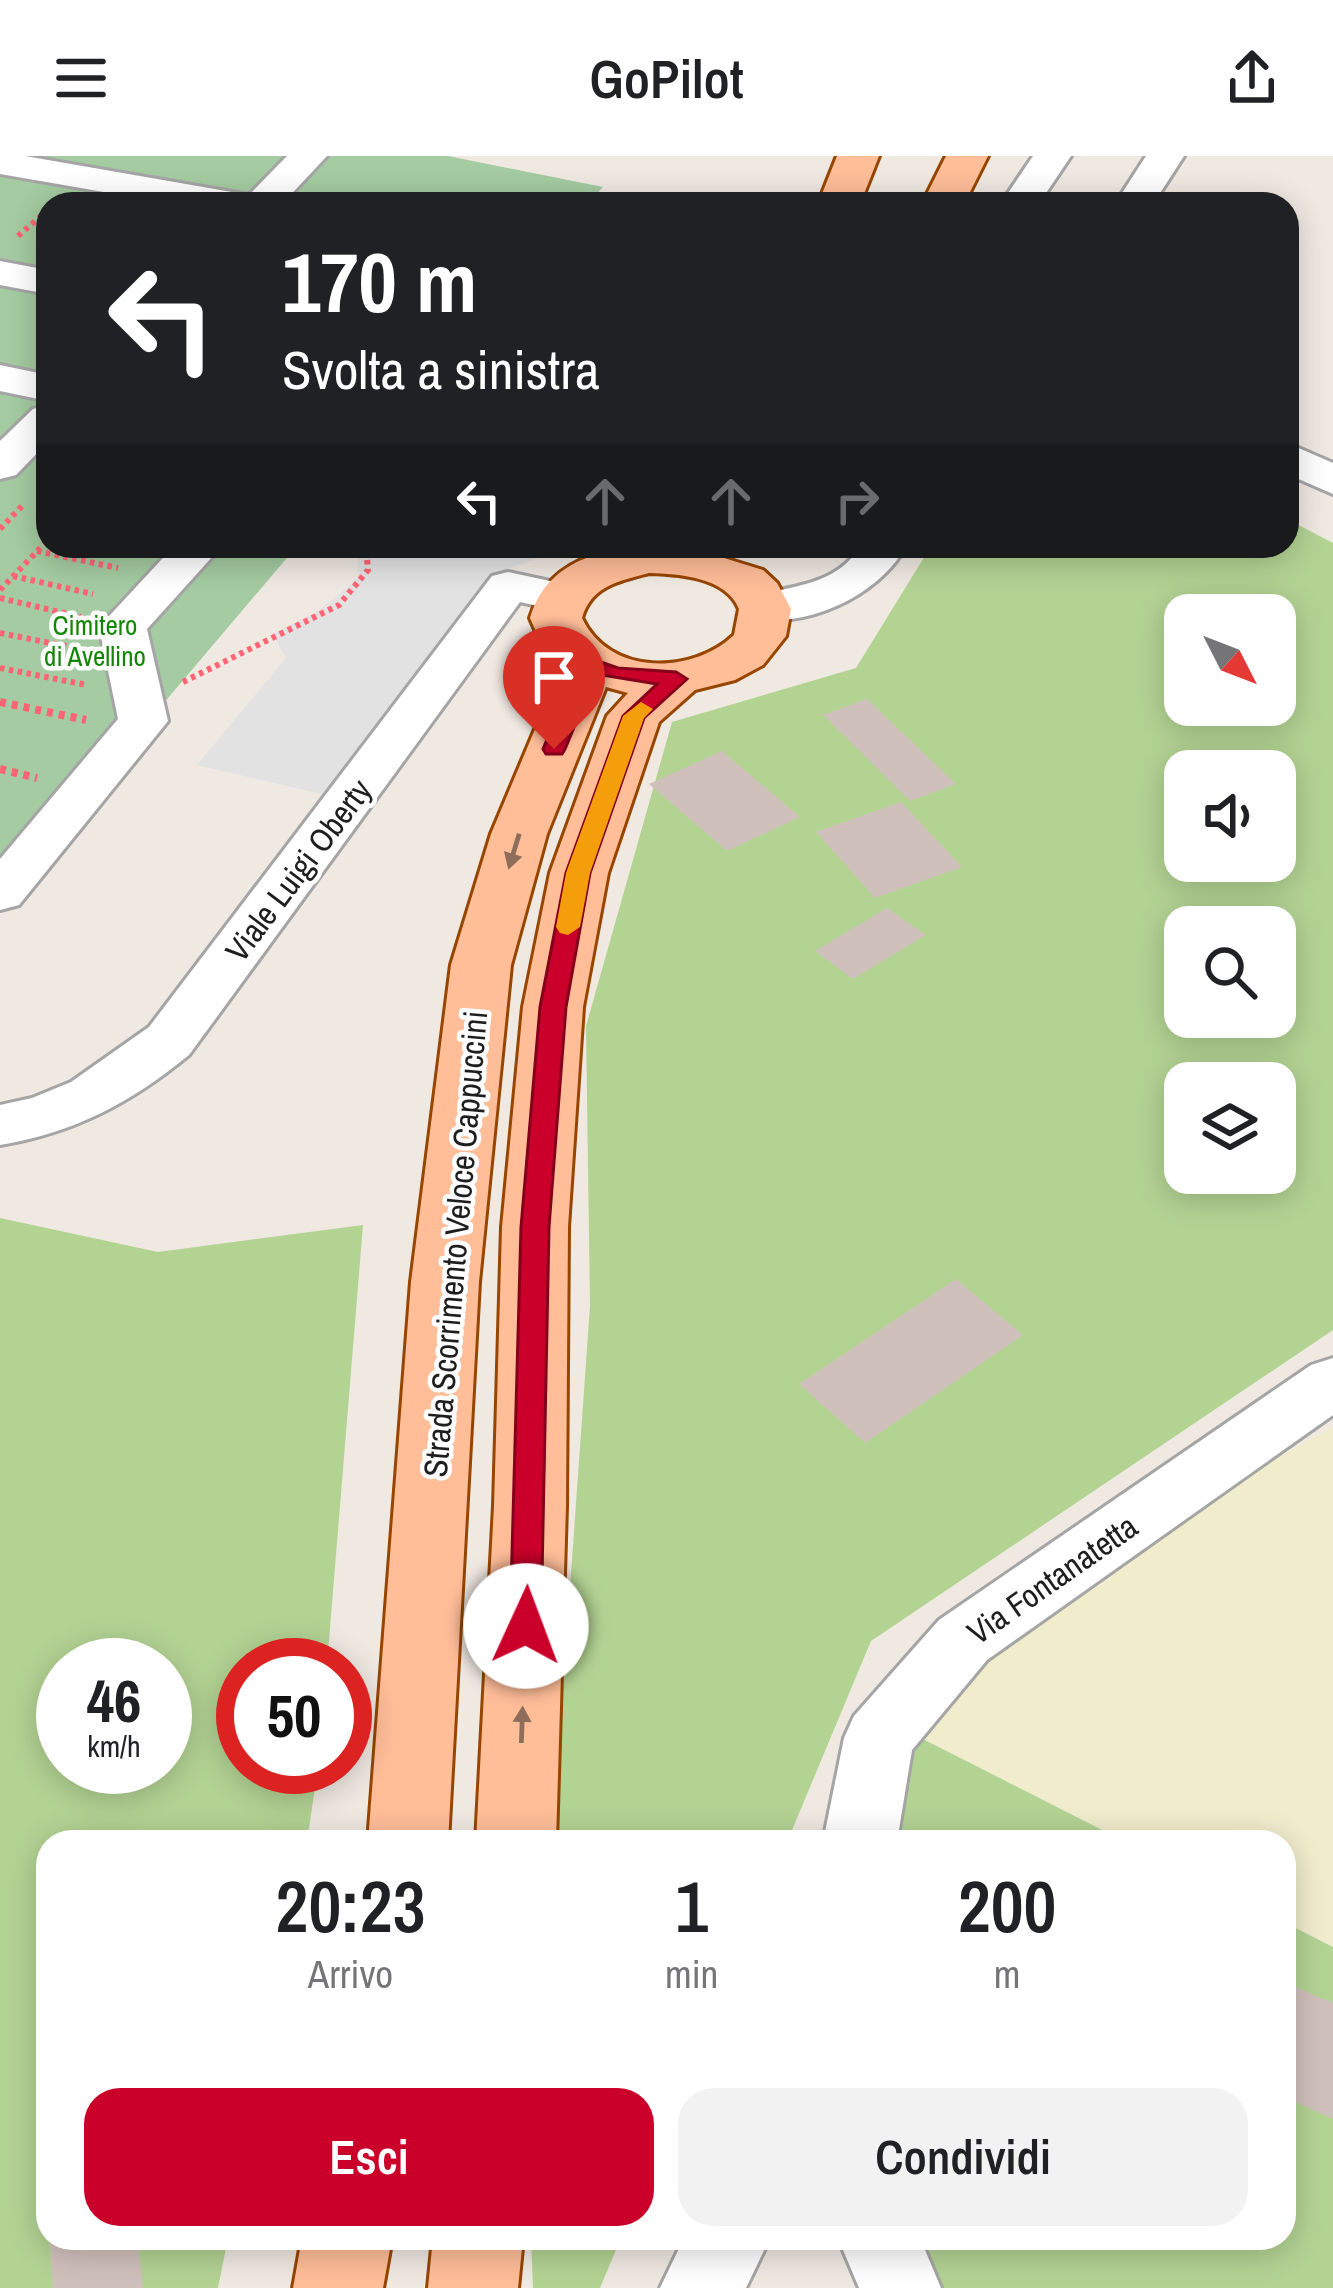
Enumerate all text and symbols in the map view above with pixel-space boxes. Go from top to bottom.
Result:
text: GoPilot [589,42,744,115]
icon: menu [48,45,114,111]
icon: share [1219,45,1285,111]
text: 170 m [282,225,477,338]
icon: left [84,240,240,396]
text: Svolta a sinistra [282,333,600,406]
icon: left [446,468,512,534]
icon: ahead [572,468,638,534]
icon: ahead [698,468,764,534]
icon: right [824,468,890,534]
north arrow [1164,594,1296,726]
map controls [1164,594,1296,1194]
park label: Cimitero di Avellino [44,607,146,674]
pin [503,626,605,749]
icon: arrive [521,644,587,710]
button: sound [1164,750,1296,882]
street label: Viale Luigi Oberty [215,769,381,970]
one-way arrow [504,833,522,869]
button: search [1164,906,1296,1038]
street label: Strada Scorrimento Veloce Cappuccini [413,1009,497,1479]
button: layers [1164,1062,1296,1194]
street label: Via Fontanatetta [958,1504,1146,1654]
position arrow [463,1563,589,1689]
speed limit sign: 50 [216,1638,372,1794]
text: 46 [87,1660,141,1741]
one-way arrow [513,1705,532,1743]
text: km/h [87,1726,141,1766]
text: 20:23 [276,1857,425,1954]
text: 1 [675,1857,708,1954]
text: 200 [958,1857,1056,1954]
text: Arrivo [308,1948,393,2000]
text: min [665,1948,718,2000]
text: m [994,1948,1020,2000]
button: Esci [84,2088,654,2226]
button: Condividi [678,2088,1248,2226]

